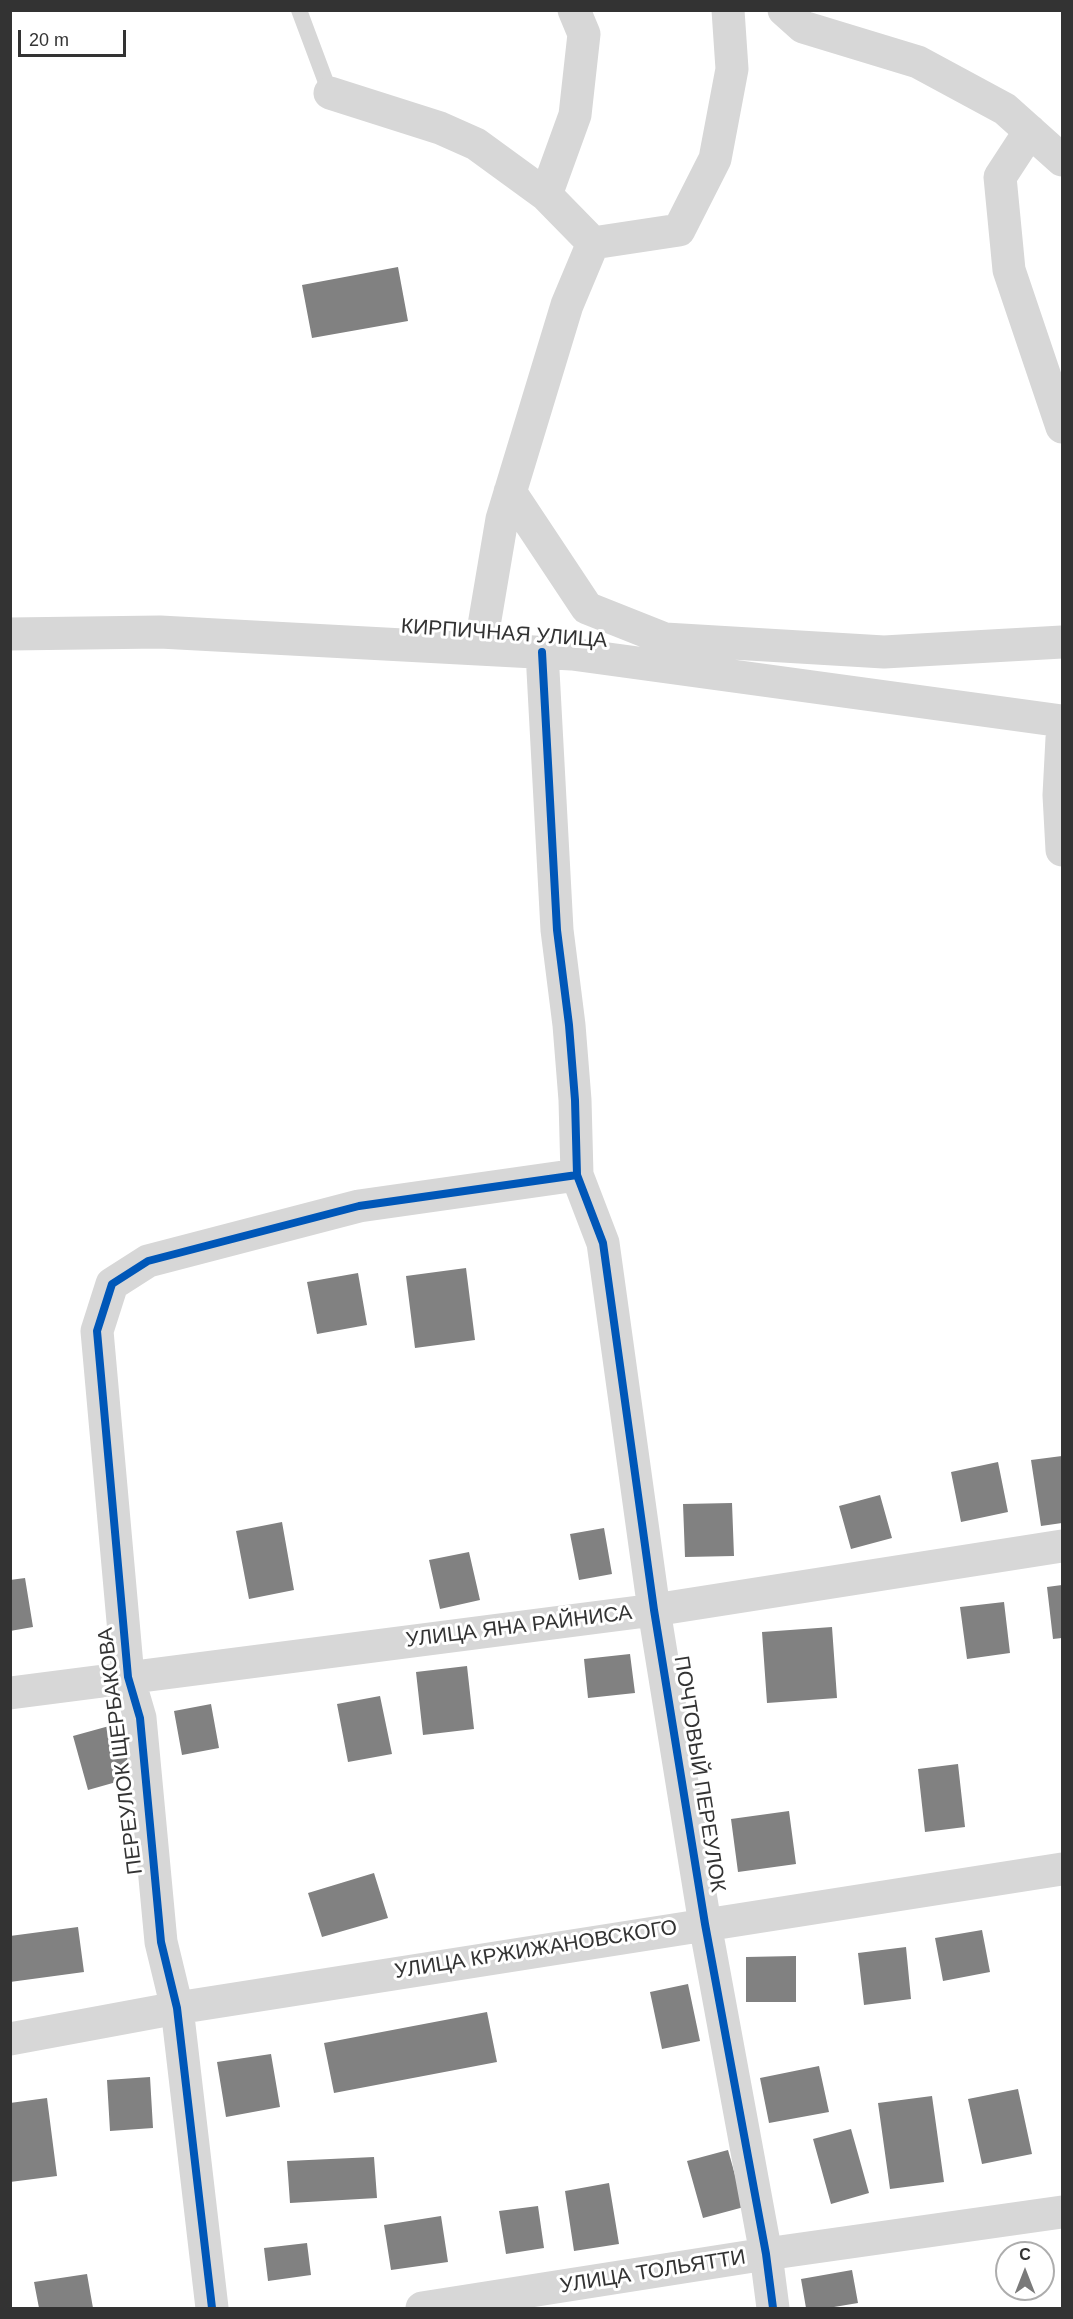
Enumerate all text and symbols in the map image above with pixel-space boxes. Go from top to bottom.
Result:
scale bar [21,18,129,56]
text: 20 m [29,30,69,50]
street label: КИРПИЧНАЯ УЛИЦА [400,614,608,654]
street label: УЛИЦА ЯНА РАЙНИСА [404,1601,634,1653]
street label: ПЕРЕУЛОК ЩЕРБАКОВА [93,1626,149,1876]
street label: ПОЧТОВЫЙ ПЕРЕУЛОК [668,1654,730,1894]
street label: УЛИЦА КРЖИЖАНОВСКОГО [393,1915,679,1985]
north arrow [995,2241,1055,2301]
street label: УЛИЦА ТОЛЬЯТТИ [558,2245,748,2299]
text: С [1019,2246,1031,2263]

